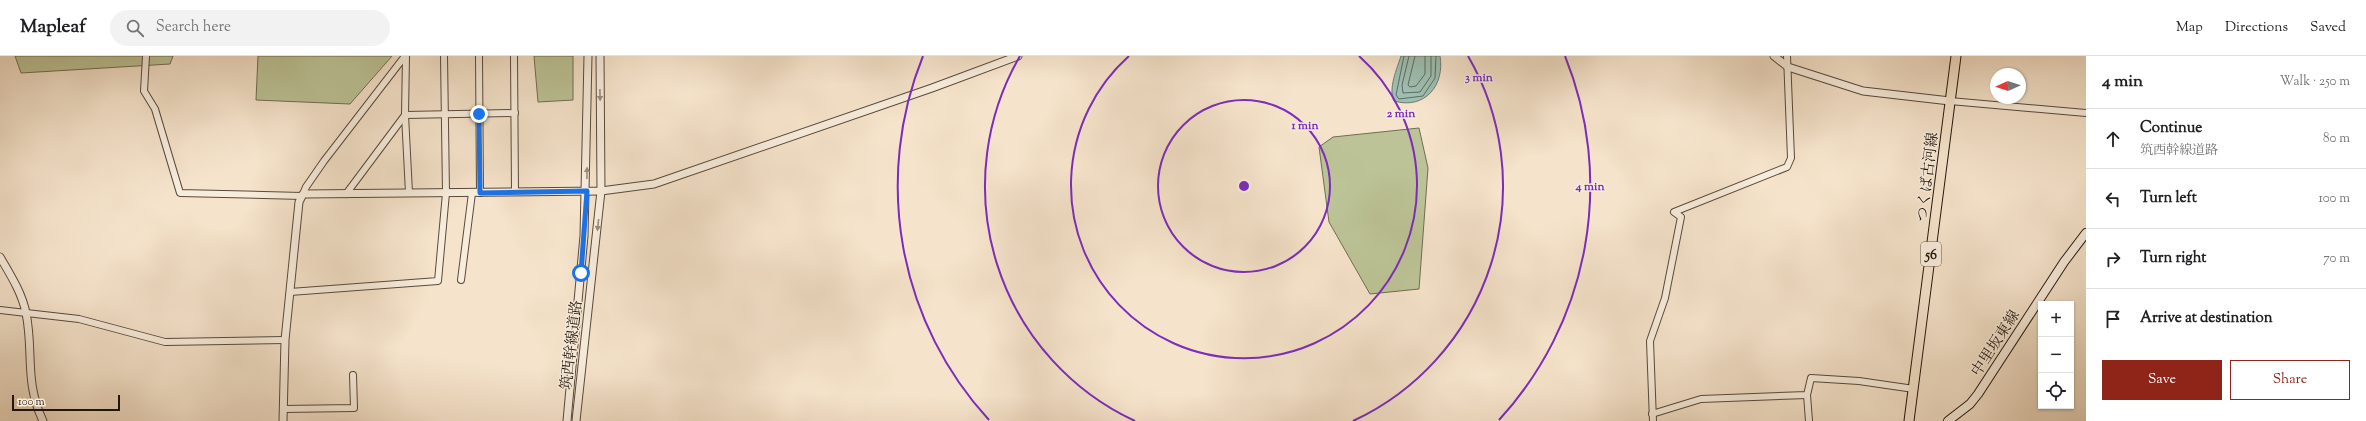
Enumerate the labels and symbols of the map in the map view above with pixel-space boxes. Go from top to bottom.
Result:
north arrow [1990,68,2026,104]
text: 3 min [1465,69,1494,87]
one-way arrow [597,89,603,102]
route end [470,105,488,123]
text: 2 min [1387,105,1416,123]
text: 1 min [1290,117,1319,135]
street label: つくば古河線 [1913,131,1944,223]
one-way arrow [584,166,590,179]
text: 4 min [1574,178,1605,196]
centre of rings [1237,179,1251,193]
one-way arrow [595,219,601,231]
road number: 56 [1921,242,1941,266]
route start [572,264,590,282]
street label: 筑西幹線道路 [557,299,588,391]
street label: 中里坂東線 [1967,307,2025,381]
scale bar [12,393,120,412]

